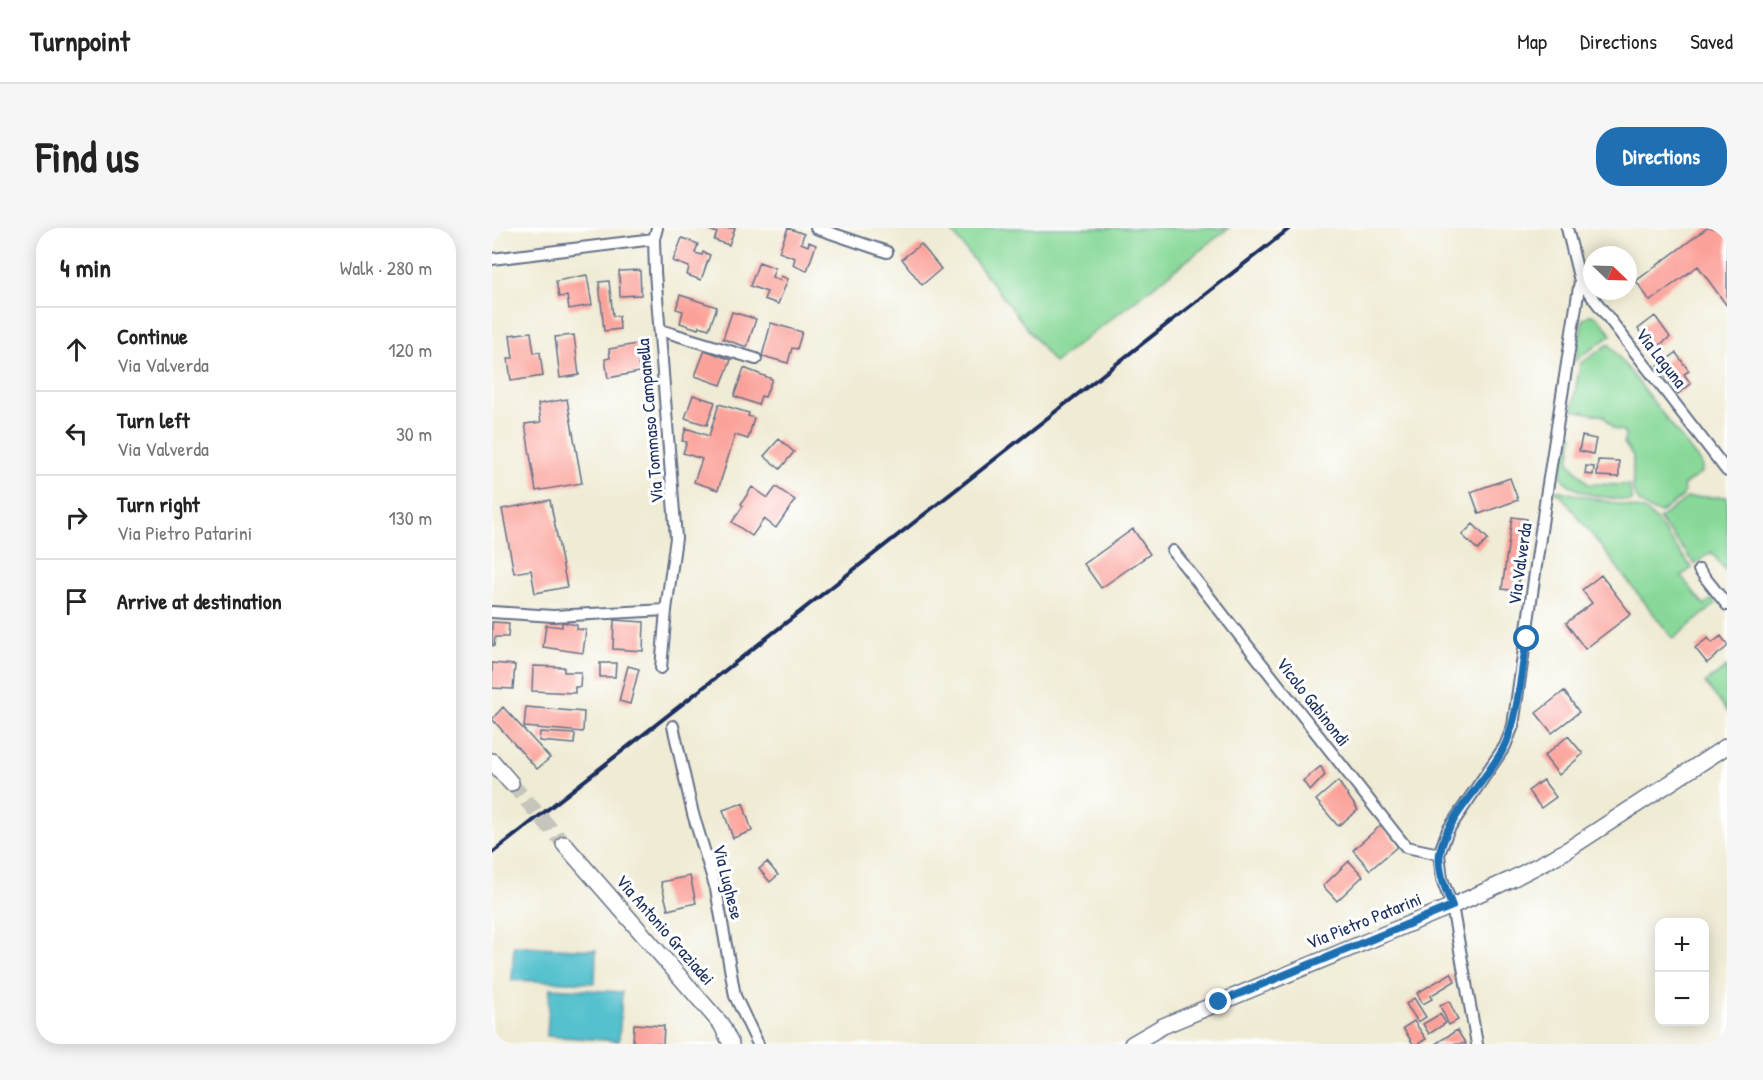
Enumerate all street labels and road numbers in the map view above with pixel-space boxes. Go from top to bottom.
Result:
street label: Via Laguna [1630,323,1693,393]
street label: Via Tommaso Campanella [630,338,669,504]
street label: Via Valverda [1501,521,1538,607]
street label: Vicolo Gabinondi [1271,652,1356,751]
street label: Via Lughese [707,842,750,922]
street label: Via Antonio Graziadei [610,869,720,990]
street label: Via Pietro Patarini [1303,886,1425,955]

